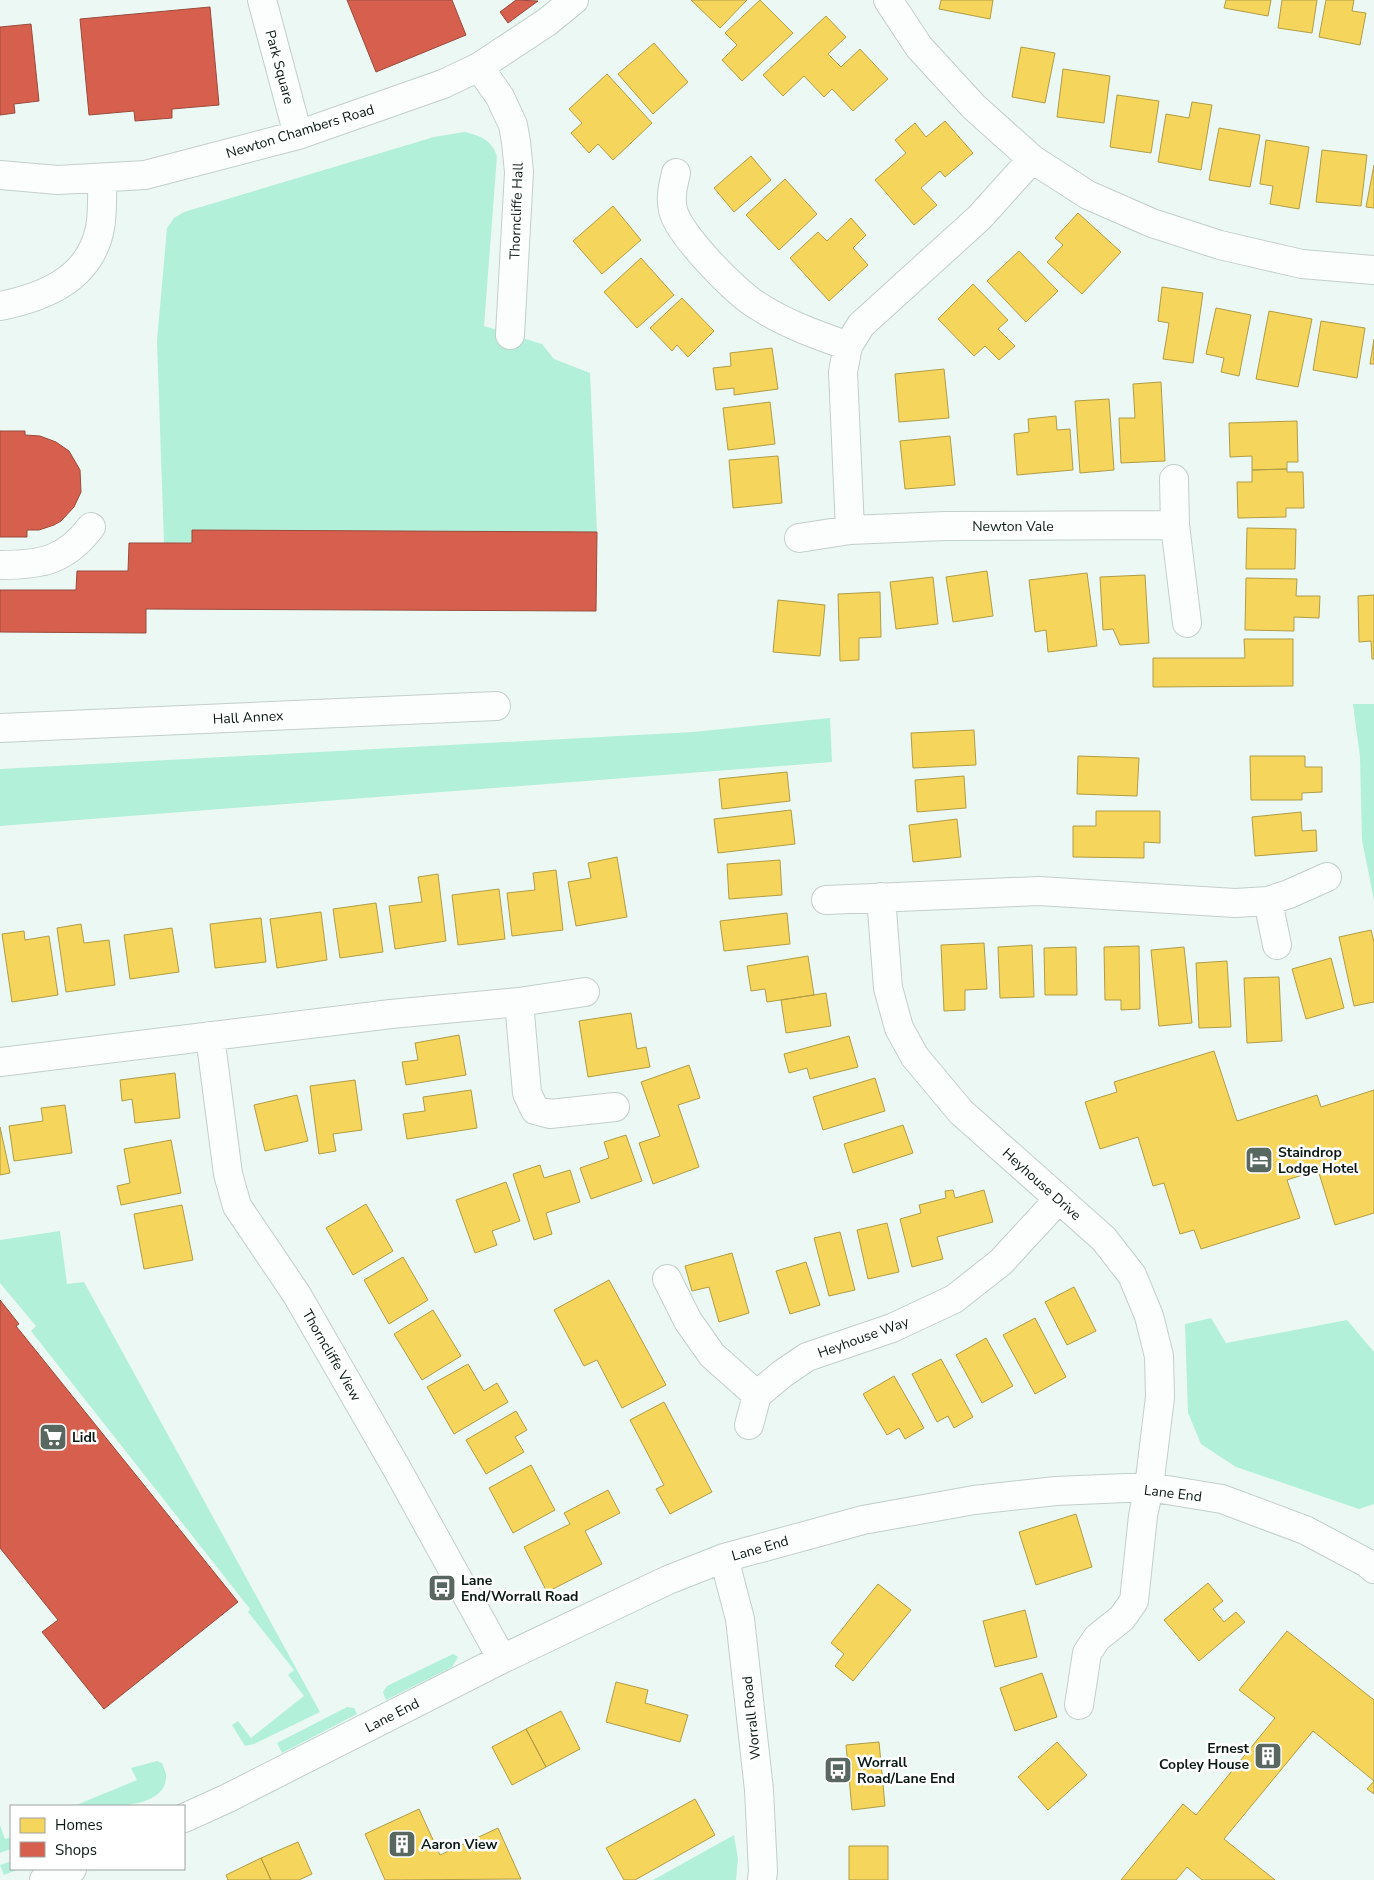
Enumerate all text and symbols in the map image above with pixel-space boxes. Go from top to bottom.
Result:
street label: Park Square [261,28,299,106]
street label: Newton Chambers Road [224,100,377,163]
street label: Thorncliffe Hall [505,161,528,260]
street label: Newton Vale [972,517,1054,536]
street label: Hall Annex [212,706,285,729]
place label: Staindrop Lodge Hotel [1278,1143,1359,1178]
street label: Heyhouse Drive [998,1144,1085,1225]
hotel icon: Staindrop Lodge Hotel [1244,1145,1274,1175]
street label: Thorncliffe View [298,1306,366,1405]
street label: Heyhouse Way [815,1312,912,1363]
supermarket icon: Lidl [38,1422,68,1452]
place label: Lidl [72,1428,97,1447]
street label: Lane End [1143,1481,1203,1506]
street label: Lane End [729,1531,791,1566]
place label: Lane End/Worrall Road [461,1571,578,1606]
bus stop icon: Lane End/Worrall Road [427,1573,457,1603]
street label: Worrall Road [738,1675,765,1761]
street label: Lane End [362,1694,423,1737]
place label: Ernest Copley House [1159,1739,1250,1774]
building icon: Ernest Copley House [1253,1741,1283,1771]
place label: Worrall Road/Lane End [857,1753,955,1788]
bus stop icon: Worrall Road/Lane End [823,1755,853,1785]
legend [10,1805,185,1870]
text: Homes [55,1815,103,1835]
building icon: Aaron View [387,1829,417,1859]
place label: Aaron View [421,1835,498,1854]
text: Shops [55,1840,97,1860]

